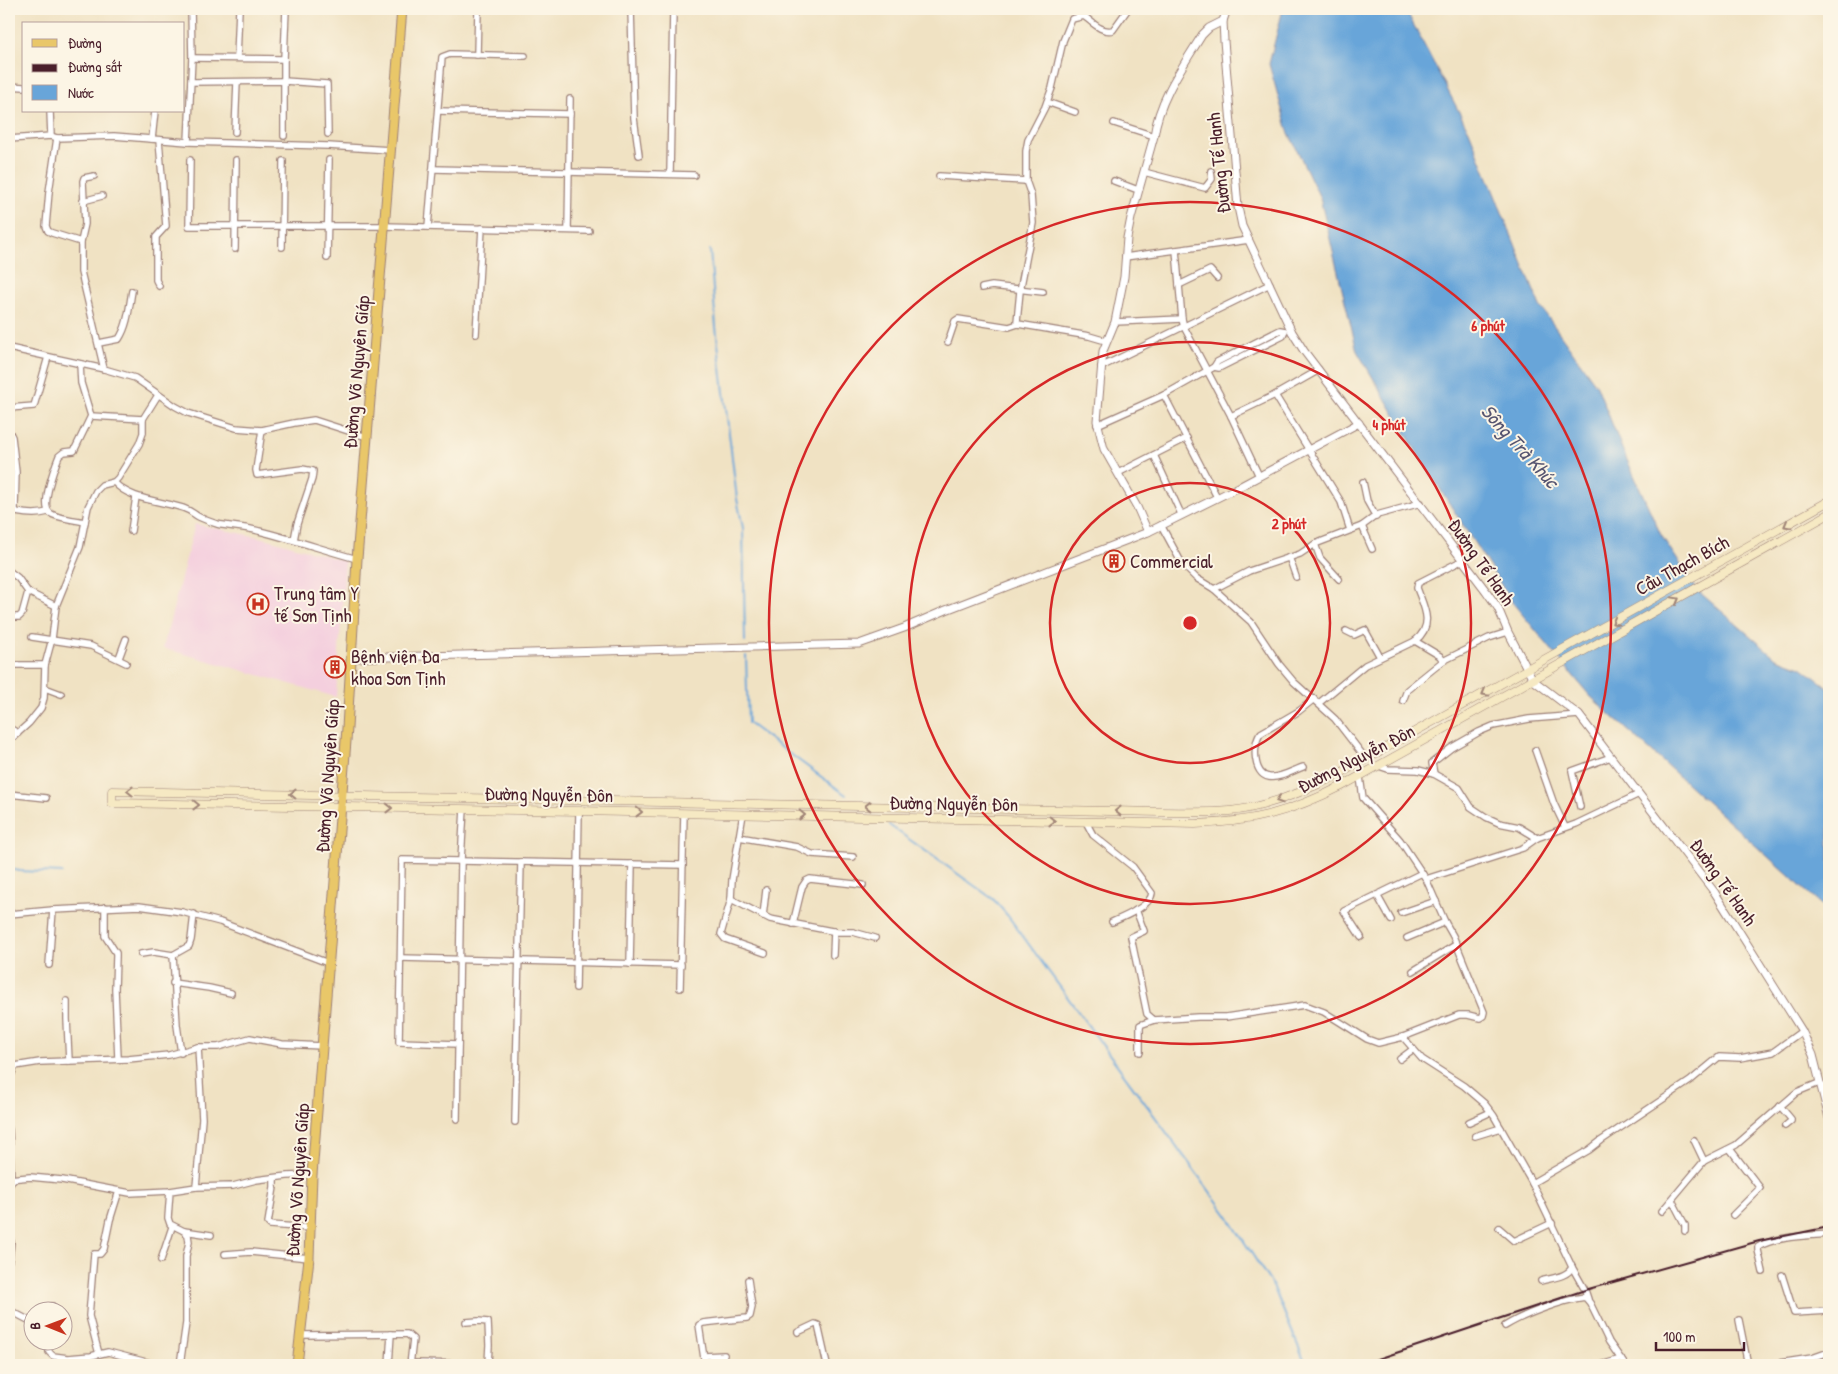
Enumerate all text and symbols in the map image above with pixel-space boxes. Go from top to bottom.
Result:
legend [22,22,185,112]
text: Đường [68,32,102,53]
text: Đường sắt [68,56,123,77]
text: Nước [68,82,94,103]
street label: Đường Tế Hanh [1200,111,1236,215]
street label: Đường Võ Nguyên Giáp [336,294,376,450]
text: 6 phút [1471,315,1505,337]
water label: Sông Trà Khúc [1475,398,1567,496]
text: 4 phút [1373,414,1406,436]
text: 2 phút [1272,513,1307,535]
street label: Đường Tế Hanh [1442,513,1522,611]
one-way arrow [1783,519,1792,529]
street label: Cầu Thạch Bích [1631,529,1733,601]
place label: Commercial [1130,548,1214,574]
building icon: Commercial [1102,549,1126,573]
place label: Trung tâm Y tế Sơn Tịnh [274,580,359,628]
hospital icon: Trung tâm Y tế Sơn Tịnh [246,592,270,616]
one-way arrow [1670,596,1679,606]
centre of rings [1181,614,1199,632]
one-way arrow [1611,615,1620,625]
place label: Bệnh viện Đa khoa Sơn Tịnh [351,643,445,691]
building icon: Bệnh viện Đa khoa Sơn Tịnh [323,655,347,679]
one-way arrow [1482,687,1491,697]
street label: Đường Võ Nguyên Giáp [309,699,345,853]
street label: Đường Nguyễn Đôn [1293,717,1419,799]
street label: Đường Nguyễn Đôn [485,780,613,808]
one-way arrow [126,786,134,796]
one-way arrow [289,789,296,799]
street label: Đường Nguyễn Đôn [890,789,1018,817]
one-way arrow [1275,794,1284,804]
one-way arrow [192,800,200,810]
one-way arrow [864,801,872,811]
one-way arrow [386,803,394,813]
one-way arrow [1114,805,1122,816]
one-way arrow [636,807,644,817]
one-way arrow [798,810,806,821]
one-way arrow [1048,816,1056,826]
street label: Đường Tế Hanh [1684,833,1764,931]
street label: Đường Võ Nguyên Giáp [279,1103,315,1257]
north arrow [22,1302,72,1352]
scale bar [1656,1319,1743,1351]
text: B [25,1322,44,1329]
text: 100 m [1663,1326,1696,1347]

